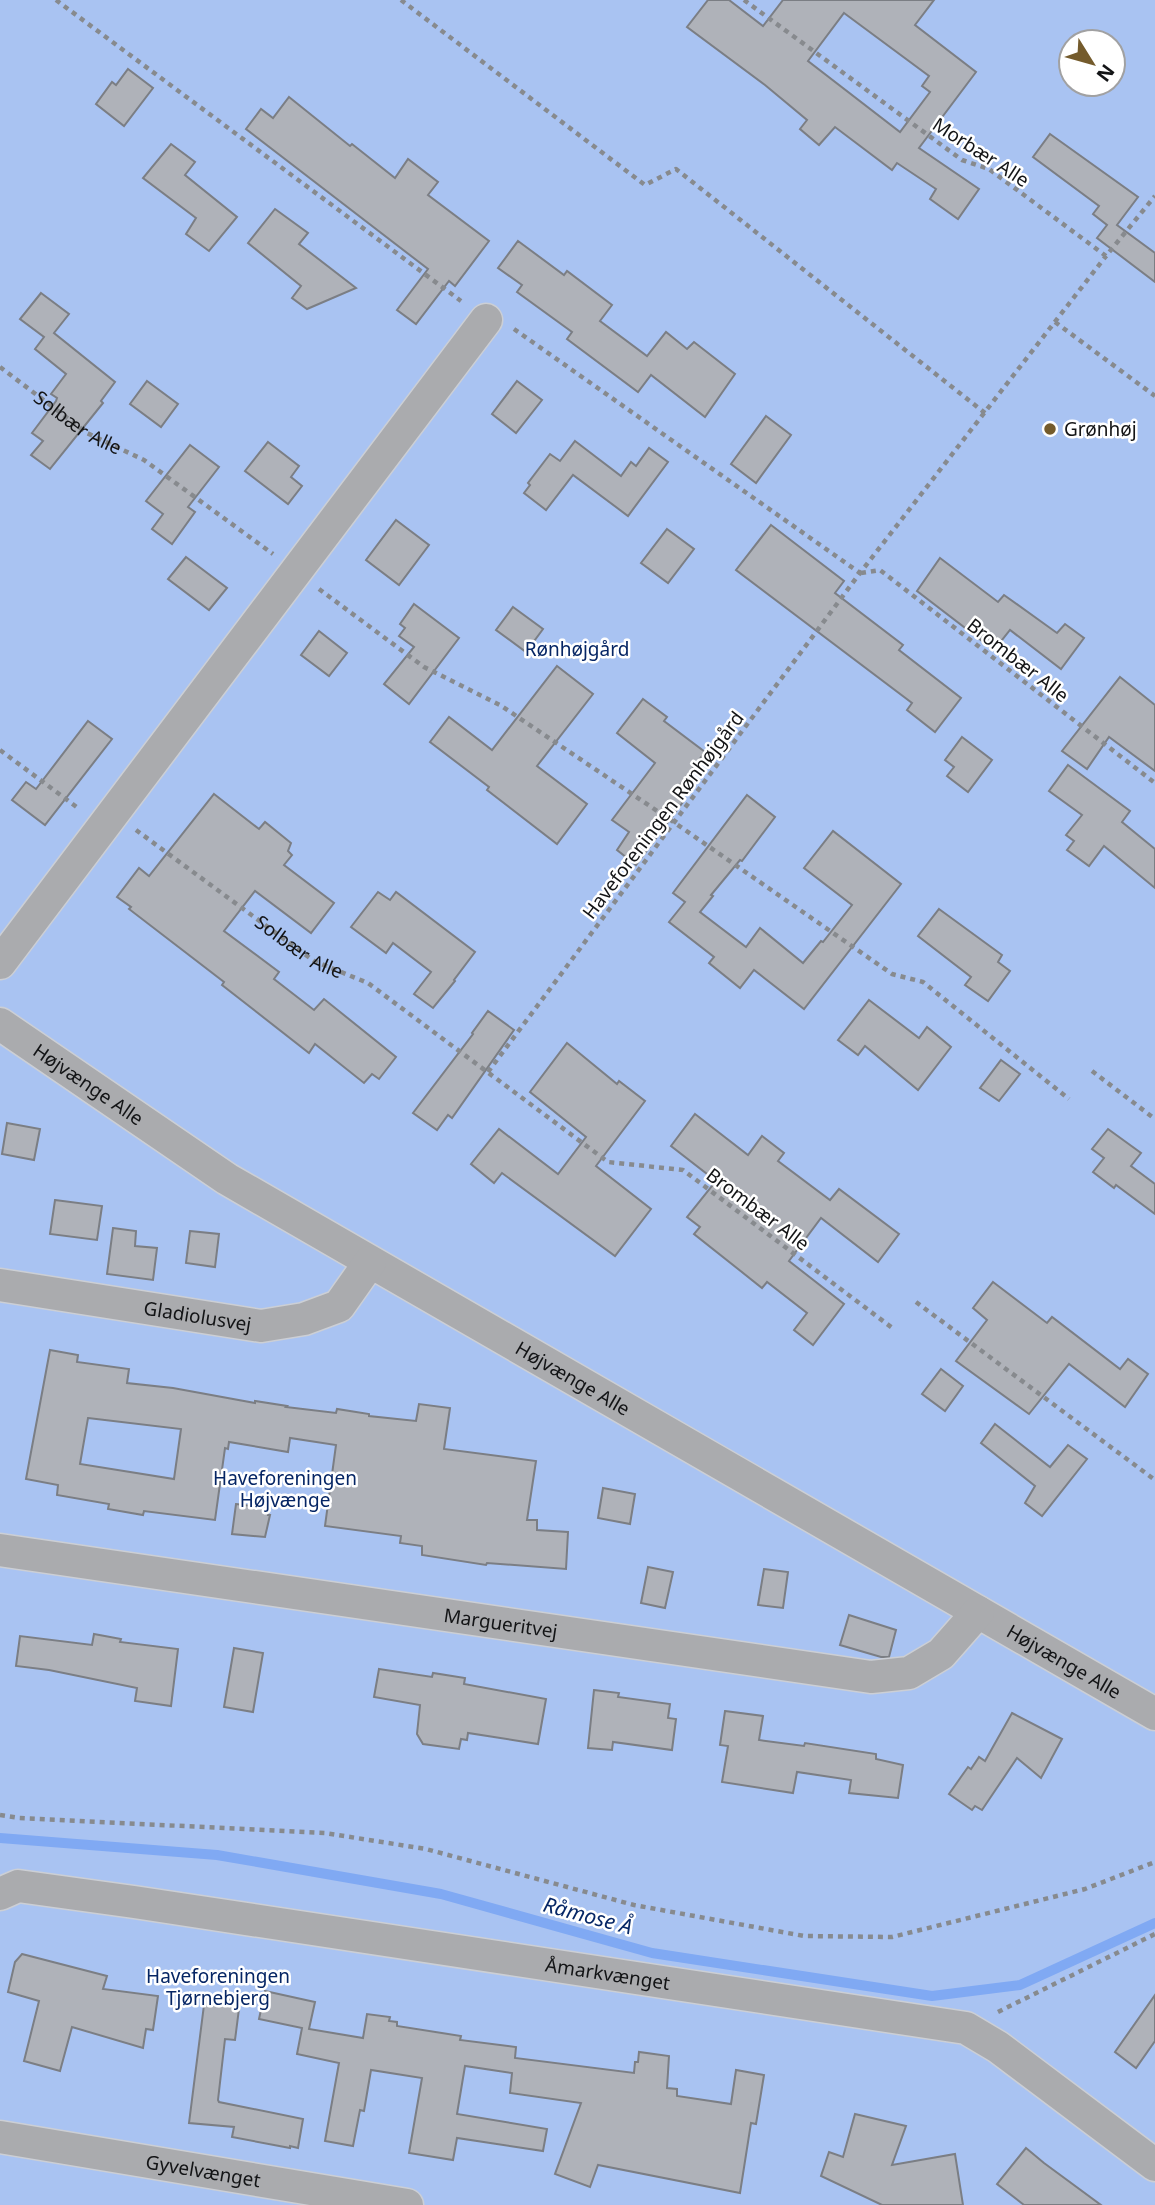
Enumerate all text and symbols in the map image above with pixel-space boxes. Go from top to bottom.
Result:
north arrow [1057,28,1127,98]
text: N [1091,59,1121,87]
street label: Morbær Alle [928,111,1034,193]
street label: Solbær Alle [29,384,126,461]
place label: Grønhøj [1064,416,1137,442]
marker: Grønhøj [1042,421,1058,437]
street label: Brombær Alle [962,612,1074,708]
park label: Rønhøjgård [525,636,629,662]
street label: Haveforeningen Rønhøjgård [576,706,750,924]
street label: Solbær Alle [250,909,347,984]
street label: Højvænge Alle [28,1037,149,1131]
street label: Brombær Alle [701,1162,815,1256]
street label: Gladiolusvej [142,1295,253,1337]
street label: Højvænge Alle [511,1335,635,1422]
park label: Haveforeningen Højvænge [213,1465,357,1513]
street label: Margueritvej [442,1602,559,1644]
street label: Højvænge Alle [1002,1618,1126,1705]
water label: Råmose Å [540,1890,636,1940]
street label: Åmarkvænget [544,1951,672,1996]
park label: Haveforeningen Tjørnebjerg [146,1963,290,2011]
street label: Gyvelvænget [144,2149,263,2193]

